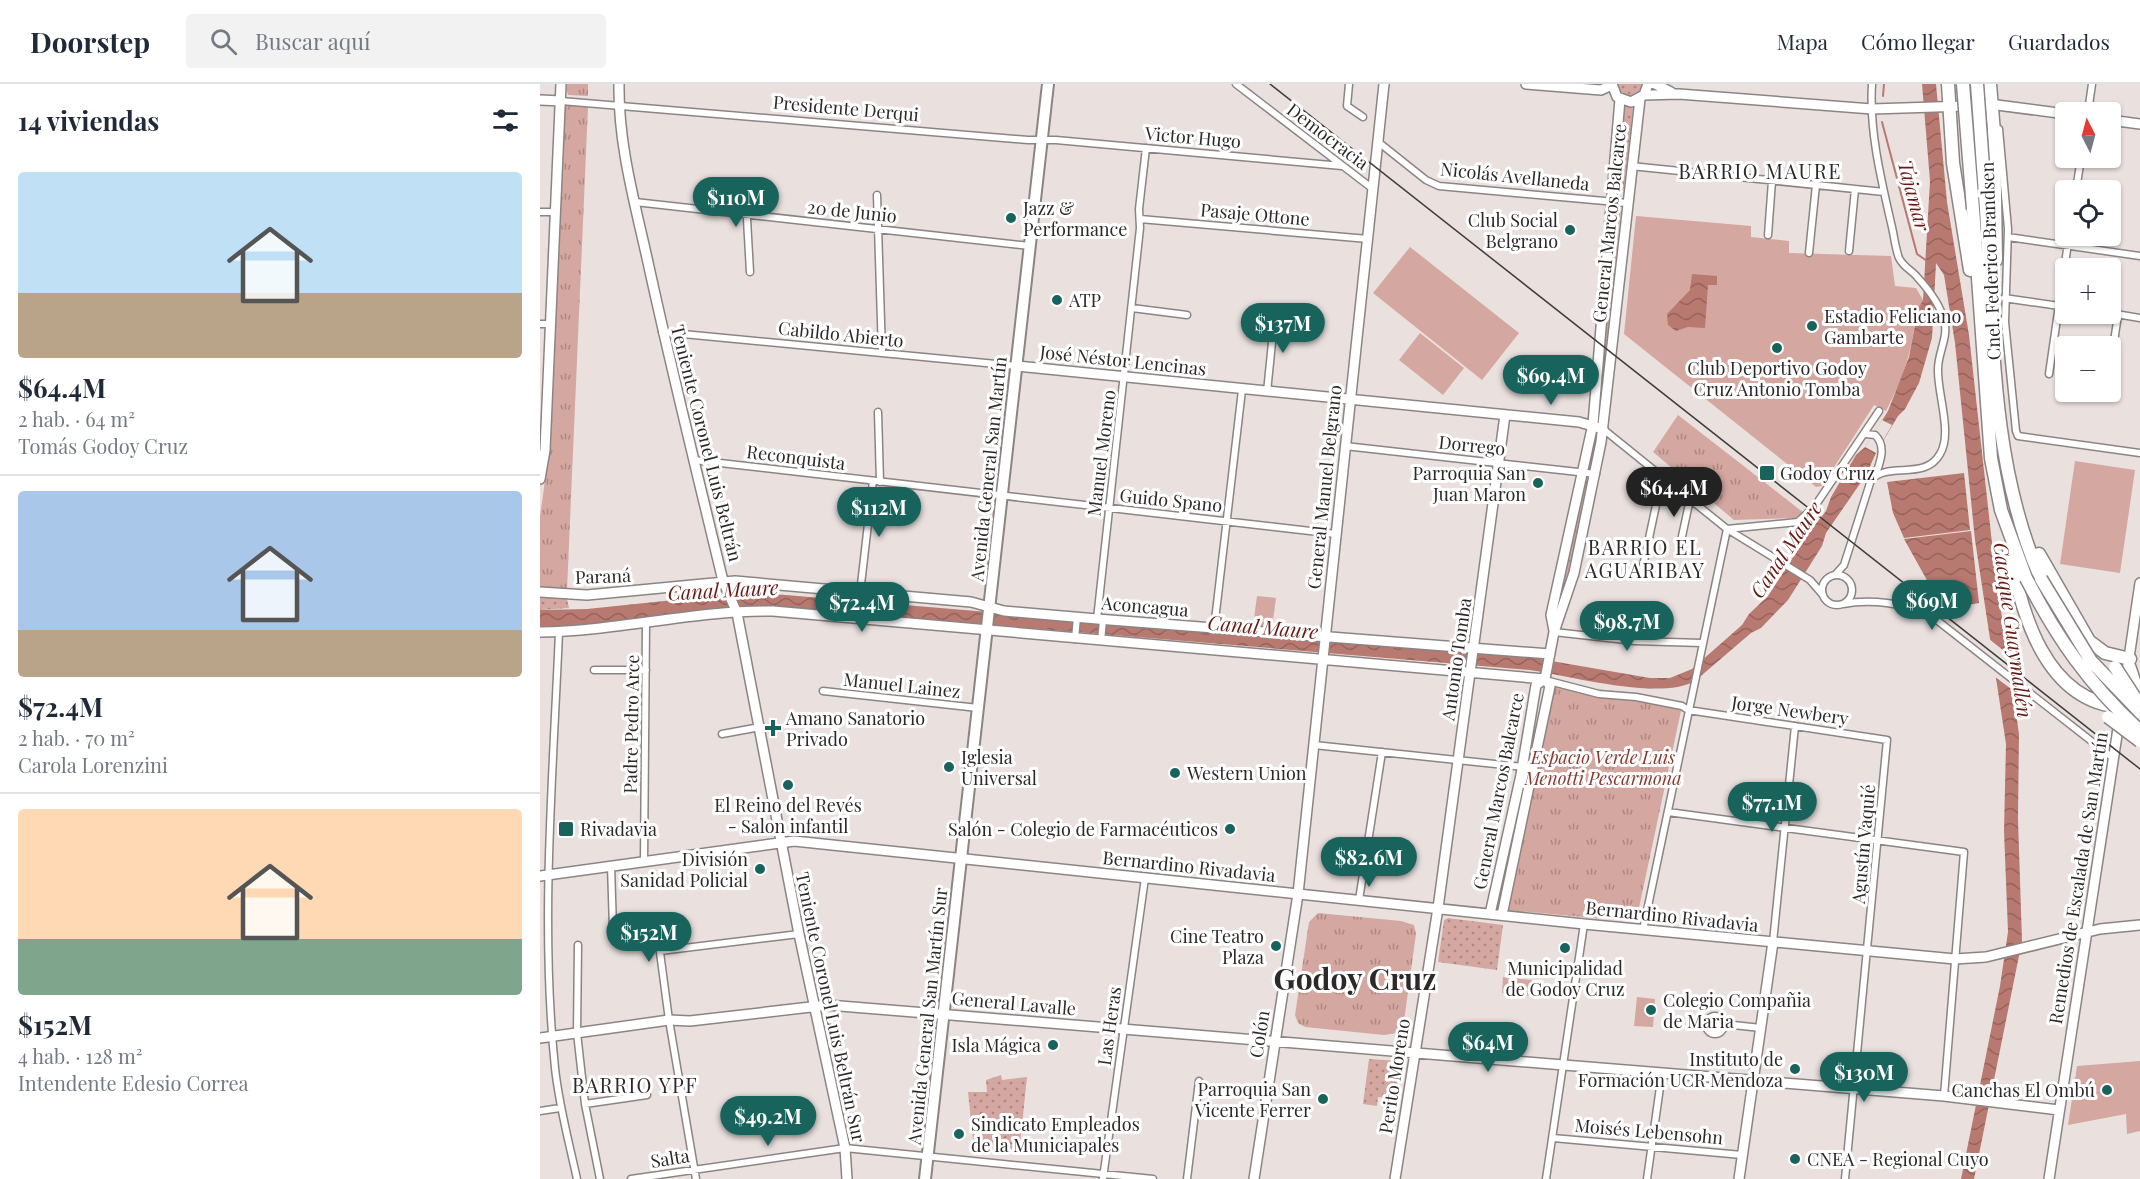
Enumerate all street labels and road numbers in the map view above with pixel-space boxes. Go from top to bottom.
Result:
street label: Presidente Derqui [772,90,920,126]
street label: Democracia [1282,97,1374,175]
street label: Victor Hugo [1143,121,1242,153]
street label: General Marcos Balcarce [1587,122,1631,324]
street label: Nicolás Avellaneda [1439,156,1591,196]
street label: Cnel. Federico Brandsen [1975,161,2005,361]
street label: 20 de Junio [806,194,898,228]
street label: Pasaje Ottone [1199,197,1311,231]
street label: Cabildo Abierto [777,315,905,353]
street label: Teniente Coronel Luis Beltrán [666,322,748,564]
street label: José Néstor Lencinas [1038,339,1207,381]
street label: Avenida General San Martín [964,355,1012,584]
street label: General Manuel Belgrano [1301,384,1347,590]
street label: Manuel Moreno [1081,388,1121,518]
street label: Dorrego [1438,430,1507,460]
street label: Reconquista [745,439,847,475]
street label: Guido Spano [1119,483,1224,517]
street label: Paraná [575,563,631,589]
street label: Aconcagua [1099,590,1190,622]
street label: Antonio Tomba [1435,596,1476,723]
street label: Padre Pedro Arce [618,654,644,794]
street label: Manuel Lainez [842,667,962,703]
street label: Jorge Newbery [1729,690,1850,730]
street label: General Marcos Balcarce [1467,691,1529,891]
street label: Remedios de Escalada de San Martín [2043,730,2113,1026]
street label: Agustín Vaquié [1846,783,1880,906]
street label: Bernardino Rivadavia [1101,845,1277,887]
street label: Teniente Coronel Luis Beltrán Sur [791,870,871,1144]
street label: Avenida General San Martín Sur [901,886,952,1147]
street label: Bernardino Rivadavia [1584,895,1760,937]
street label: Las Heras [1092,985,1126,1067]
street label: General Lavalle [951,986,1077,1020]
street label: Colón [1243,1008,1275,1059]
street label: Perito Moreno [1373,1017,1415,1135]
street label: Moisés Lebensohn [1574,1113,1724,1149]
street label: Salta [649,1143,691,1173]

